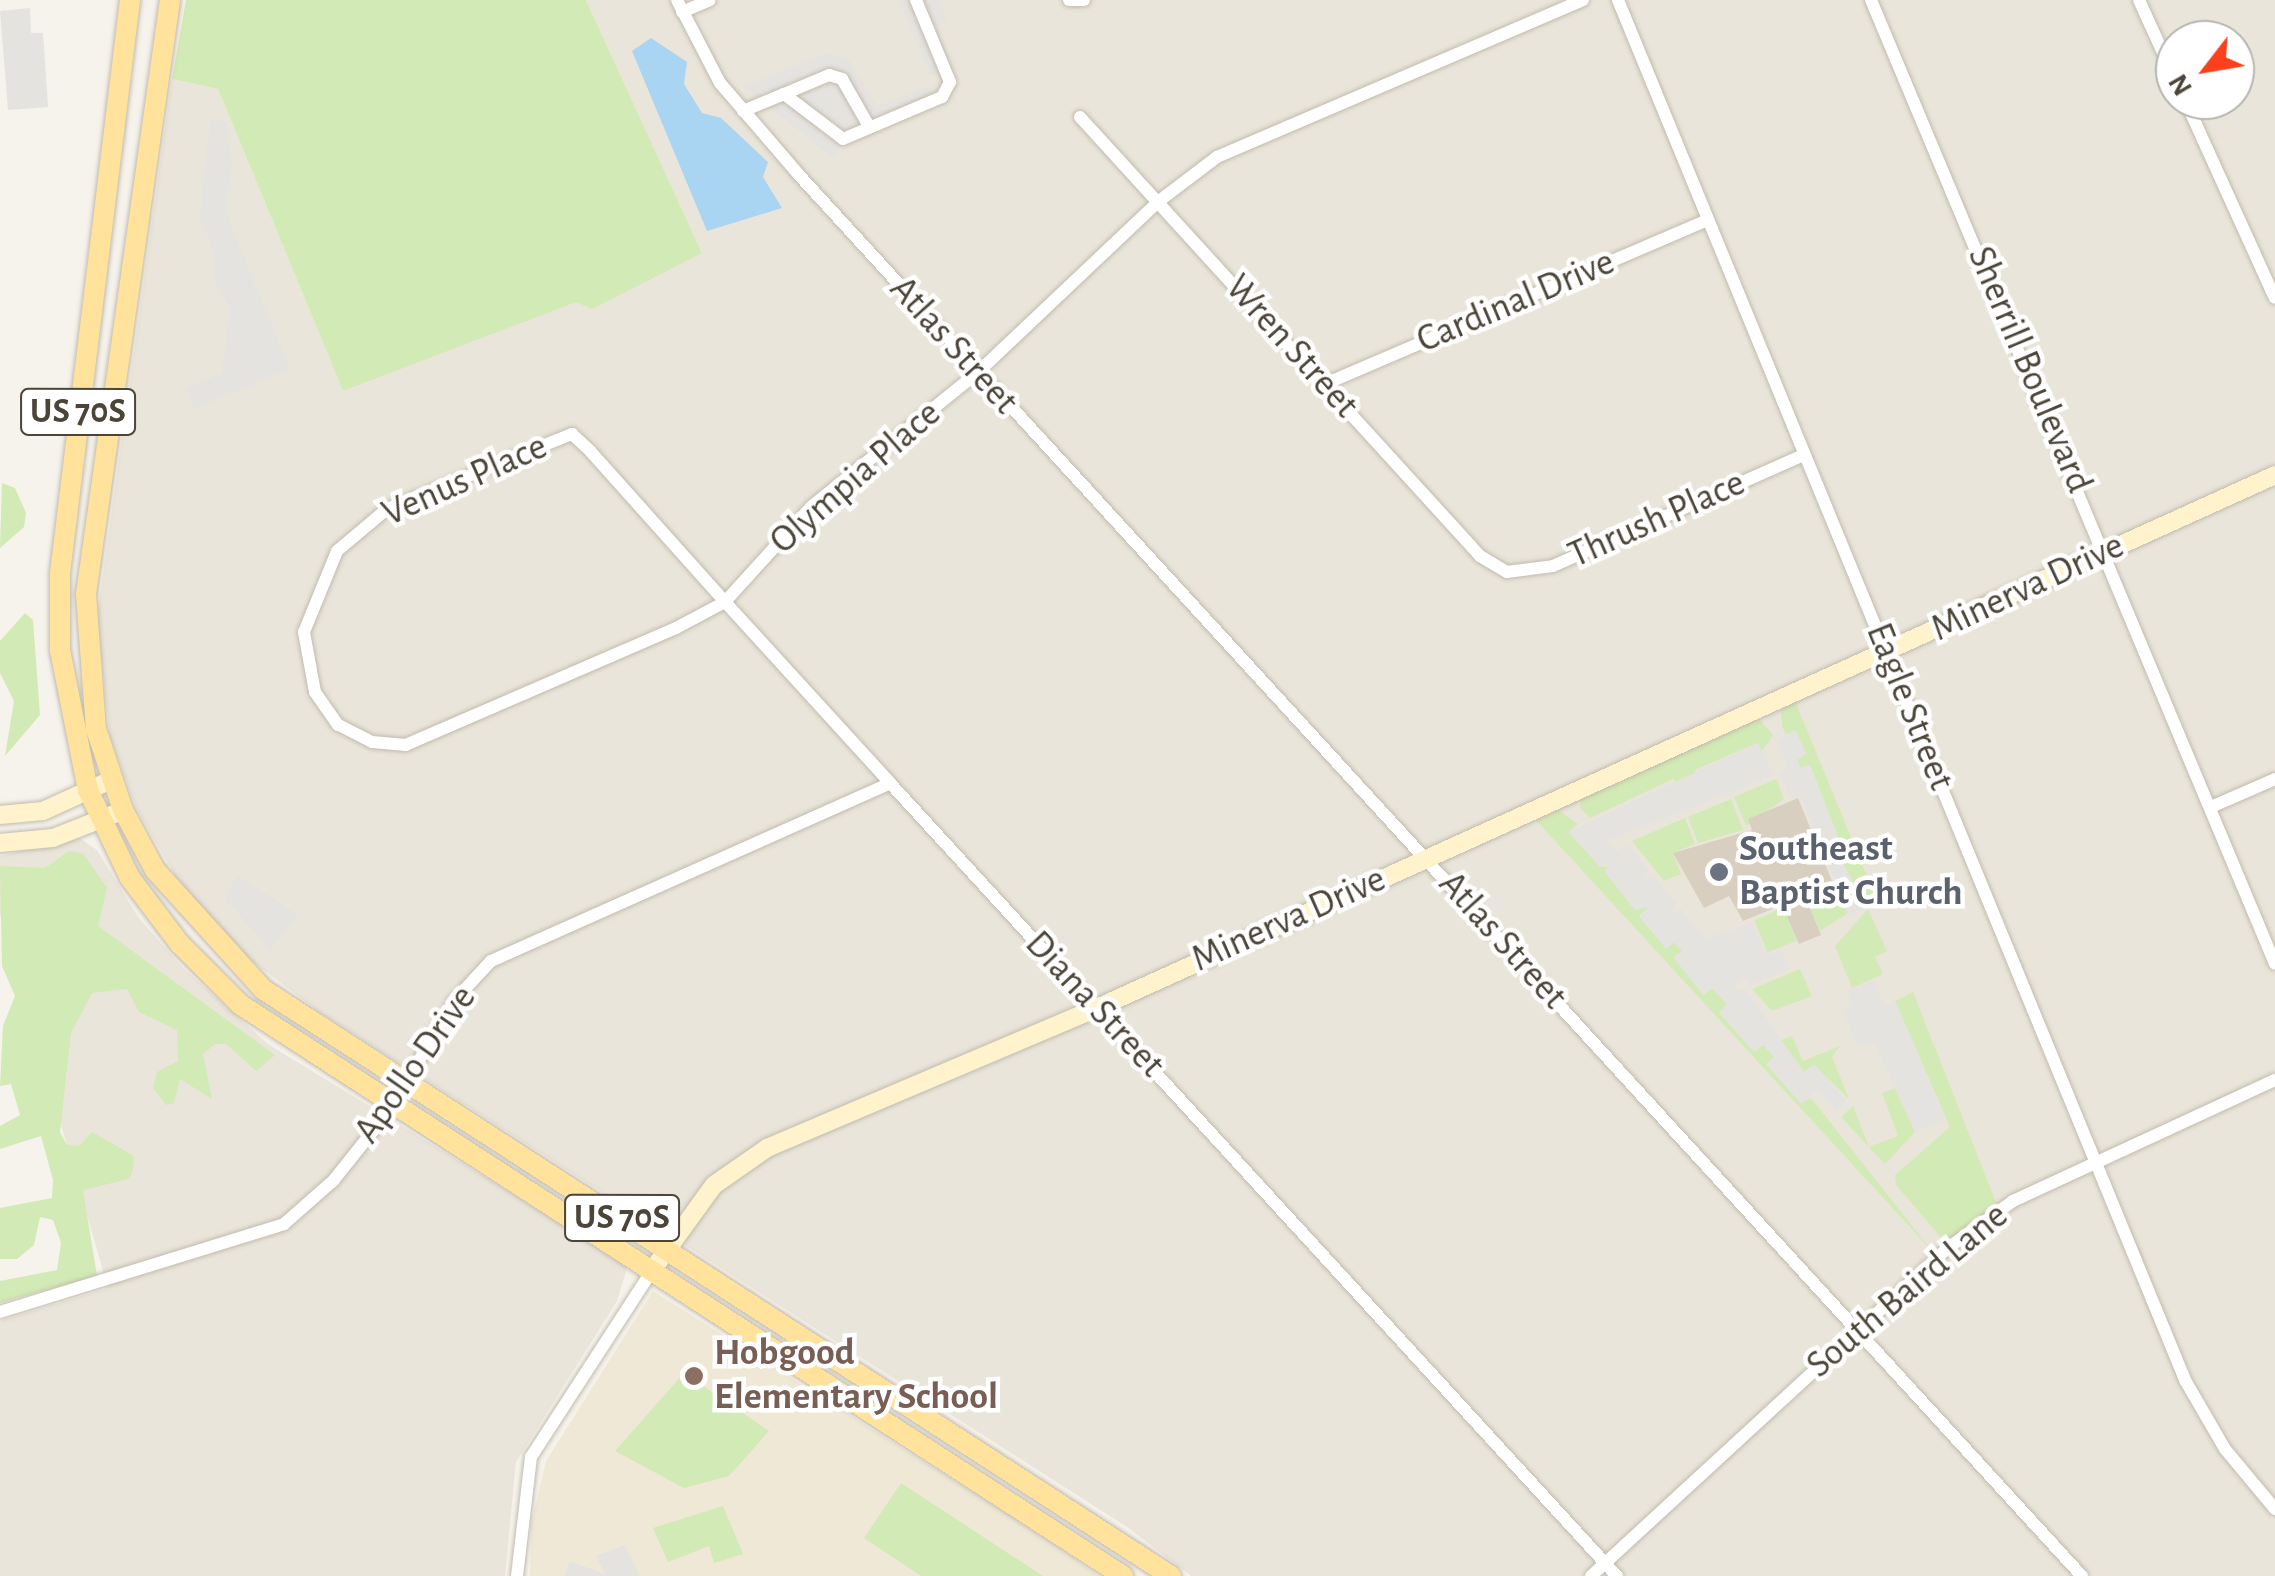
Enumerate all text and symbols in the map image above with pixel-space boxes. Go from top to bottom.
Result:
north arrow [2155,20,2255,120]
text: N [2164,69,2198,100]
street label: Cardinal Drive [1410,240,1622,364]
street label: Sherrill Boulevard [1957,240,2101,500]
street label: Wren Street [1215,266,1367,428]
street label: Atlas Street [879,268,1027,424]
road number: US 70S [18,382,138,442]
street label: Olympia Place [761,391,951,565]
street label: Venus Place [376,424,554,538]
street label: Thrush Place [1562,461,1752,579]
street label: Minerva Drive [1924,524,2132,652]
street label: Eagle Street [1855,617,1963,797]
place label: Southeast Baptist Church [1739,827,1963,916]
street label: Minerva Drive [1185,857,1393,983]
marker: Southeast Baptist Church [1708,861,1730,883]
street label: Atlas Street [1428,863,1576,1019]
street label: Diana Street [1015,922,1173,1088]
street label: Apollo Drive [345,977,487,1153]
road number: US 70S [562,1188,682,1248]
street label: South Baird Lane [1798,1194,2018,1388]
place label: Hobgood Elementary School [714,1331,998,1420]
marker: Hobgood Elementary School [683,1365,705,1387]

